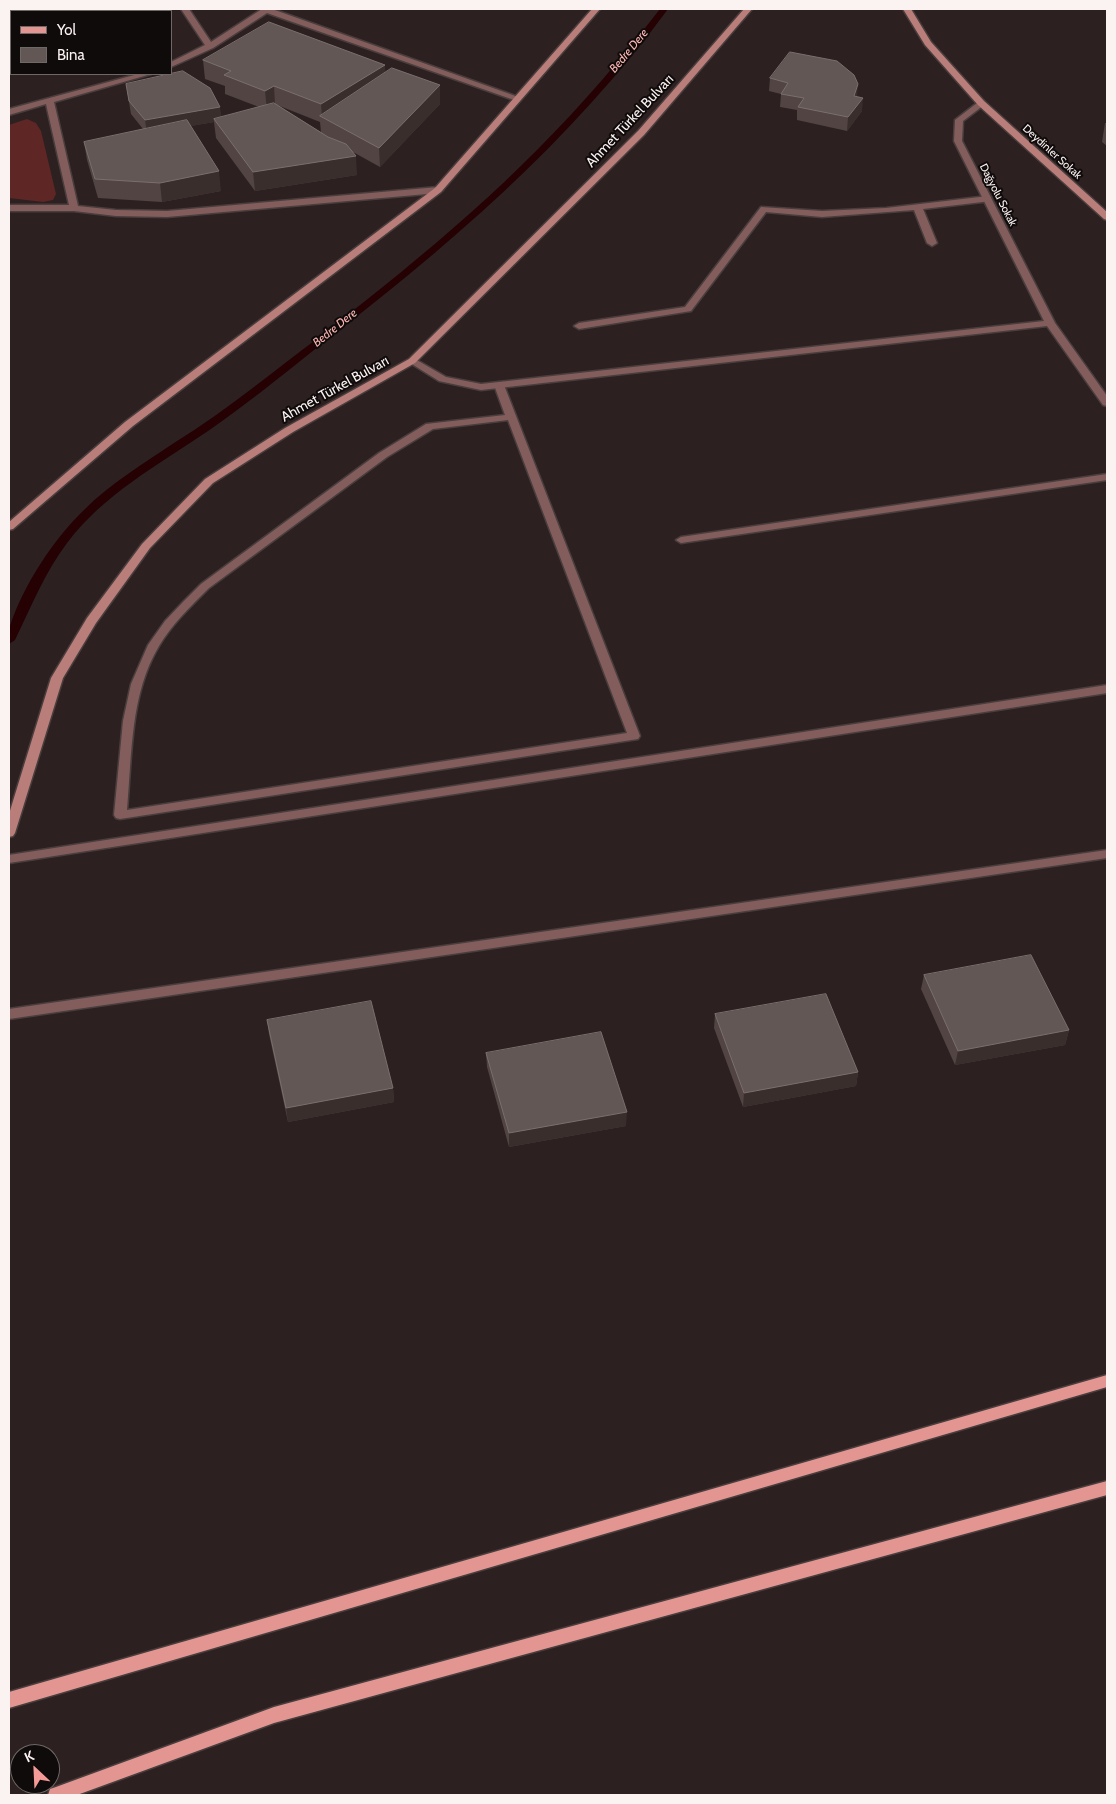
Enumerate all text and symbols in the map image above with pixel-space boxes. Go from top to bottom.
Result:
legend [10,10,172,75]
text: Yol [57,21,76,39]
water label: Bedre Dere [607,26,651,76]
text: Bina [57,46,85,64]
street label: Ahmet Türkel Bulvarı [583,71,677,171]
street label: Deydinler Sokak [1020,122,1084,182]
street label: Dağyolu Sokak [977,161,1019,229]
water label: Bedre Dere [310,306,360,350]
street label: Ahmet Türkel Bulvarı [278,352,392,426]
north arrow [10,1744,60,1794]
text: K [21,1746,37,1766]

